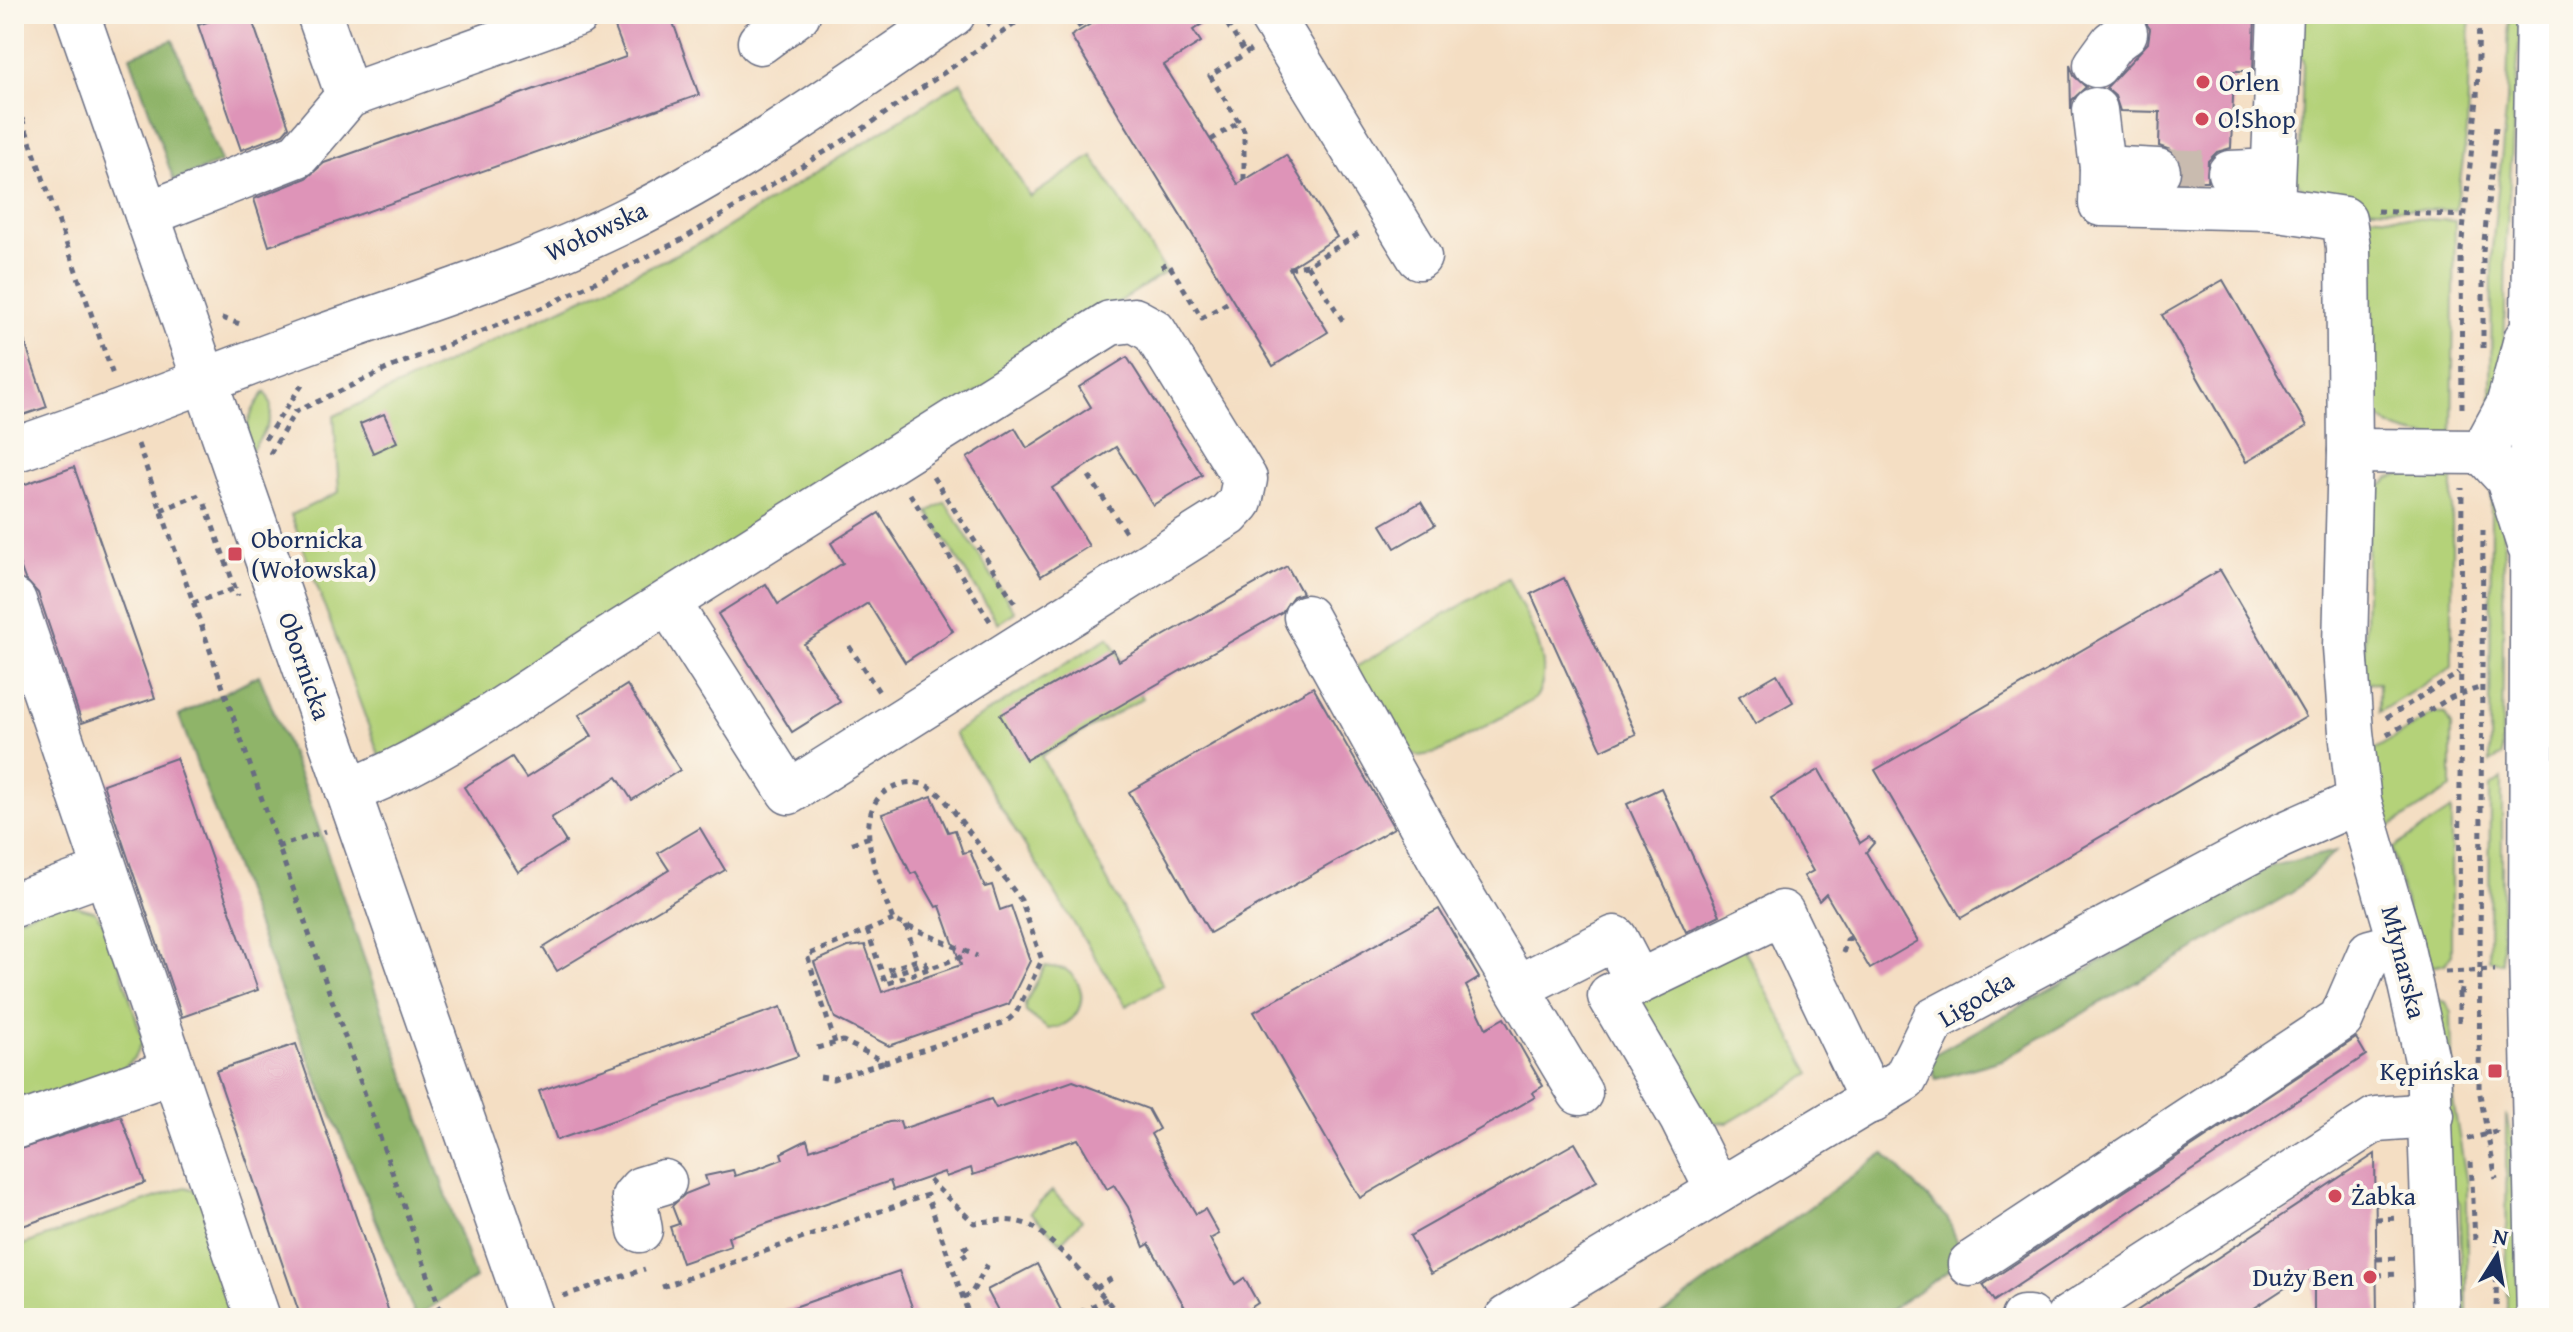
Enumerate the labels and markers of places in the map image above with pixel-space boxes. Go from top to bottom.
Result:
place label: Orlen [2219,62,2280,101]
marker: Orlen [2194,73,2212,91]
place label: O!Shop [2218,99,2296,138]
marker: O!Shop [2193,110,2211,128]
place label: Obornicka (Wołowska) [251,519,377,588]
marker: Obornicka (Wołowska) [226,545,244,563]
place label: Kępińska [2380,1051,2480,1090]
marker: Kępińska [2486,1062,2504,1080]
place label: Żabka [2351,1176,2417,1215]
marker: Żabka [2326,1187,2344,1205]
place label: Duży Ben [2253,1257,2354,1296]
marker: Duży Ben [2361,1268,2379,1286]

